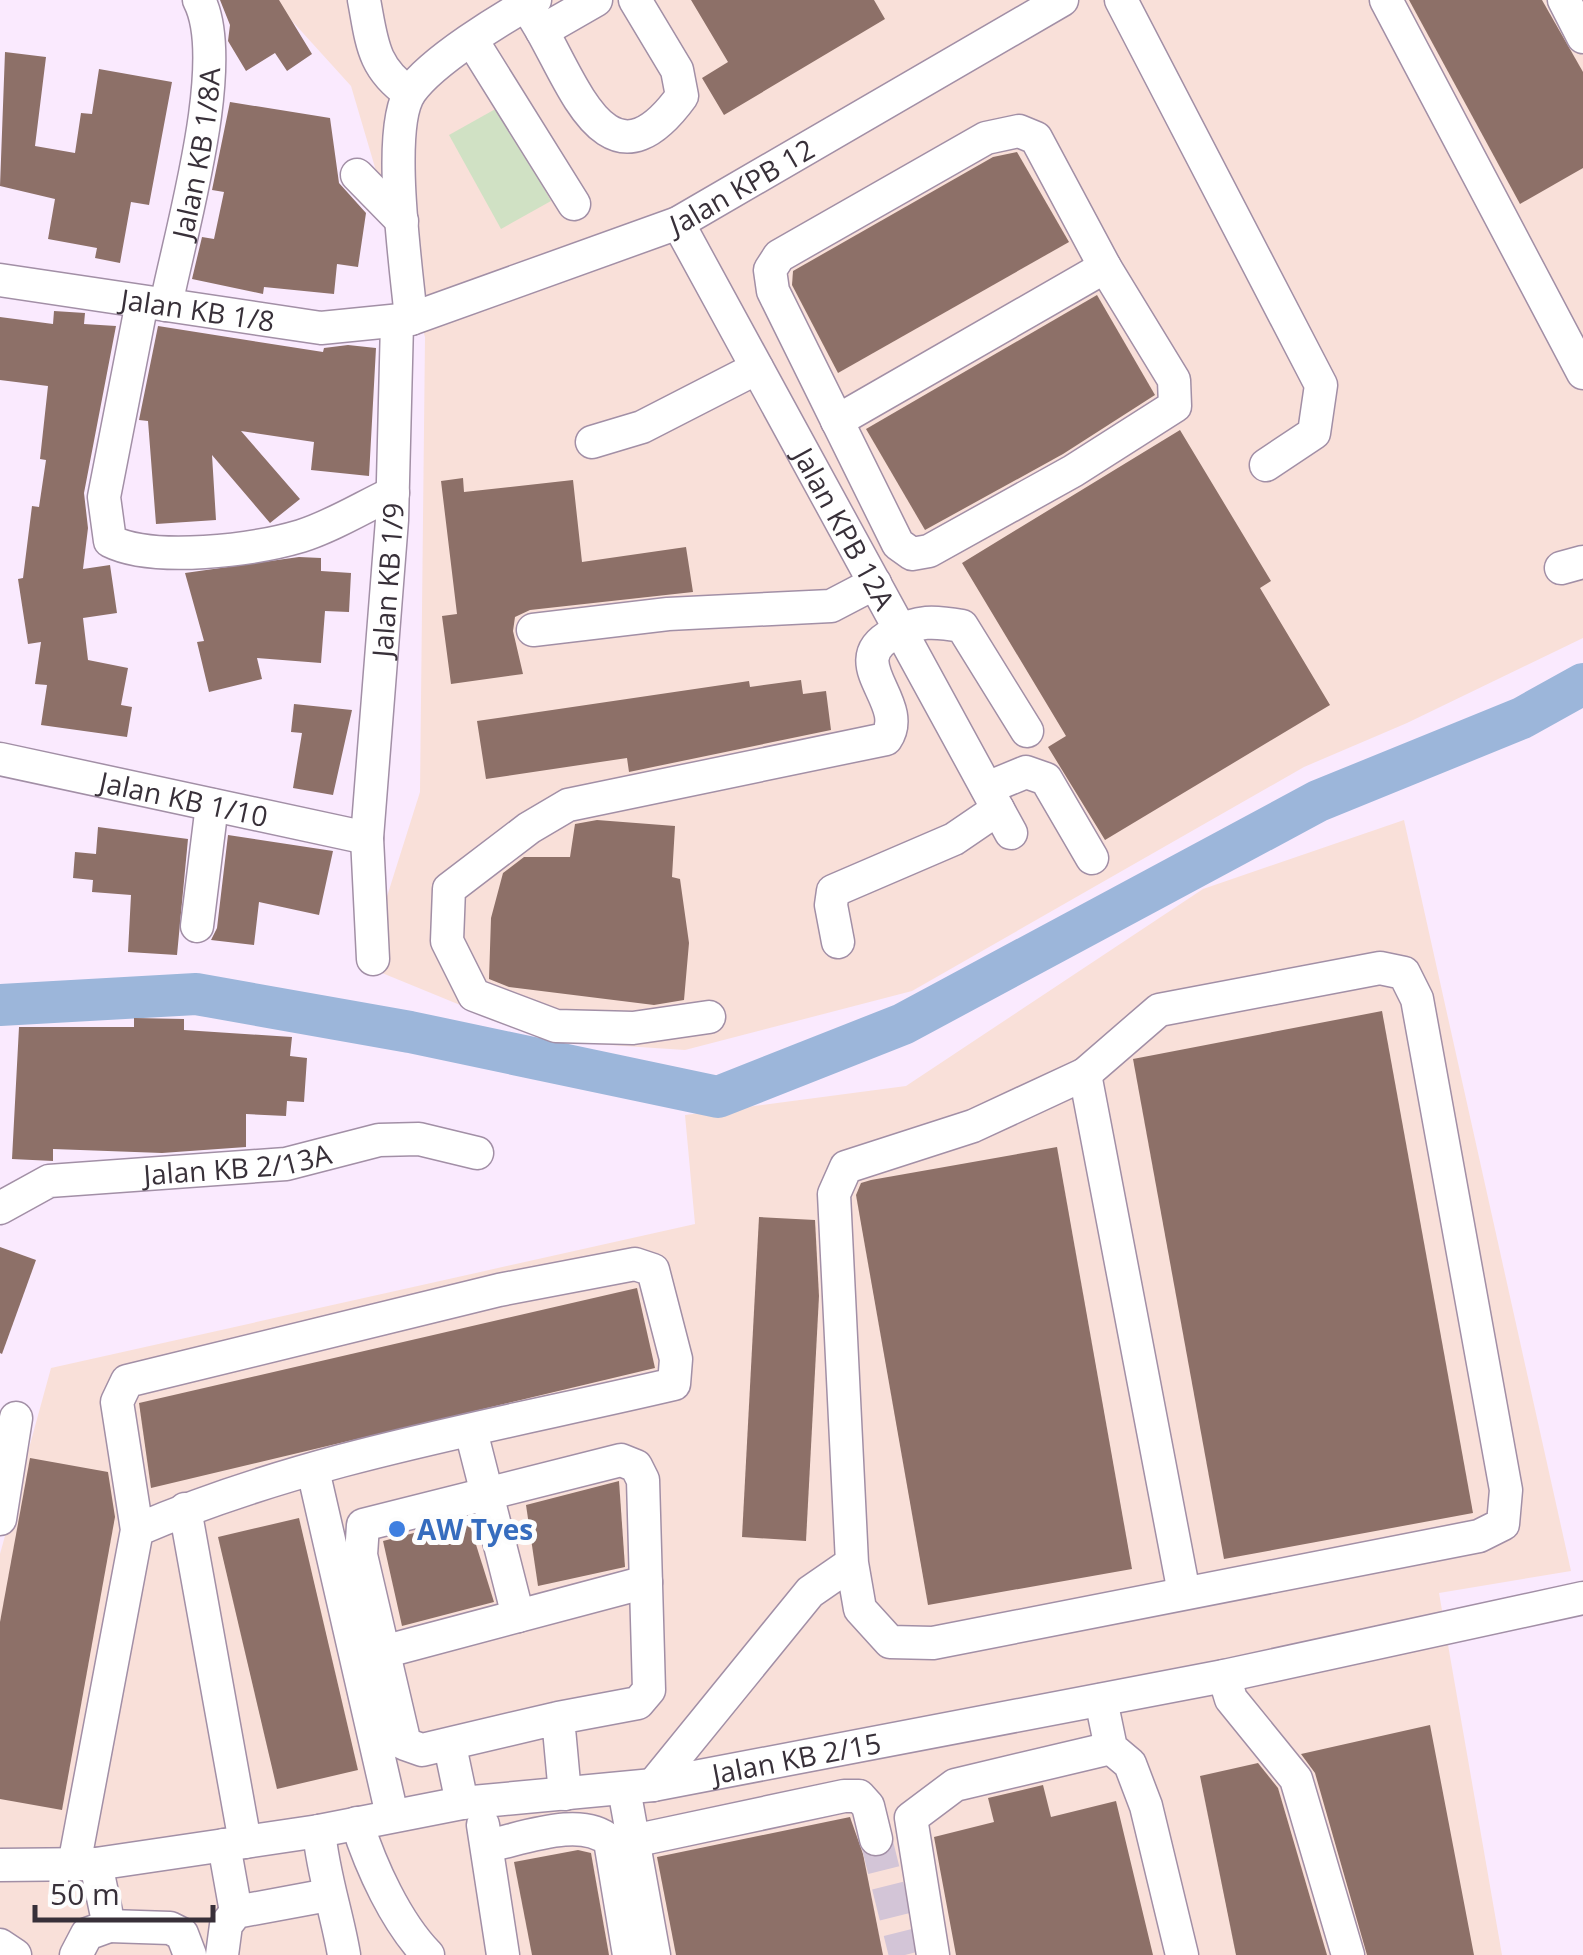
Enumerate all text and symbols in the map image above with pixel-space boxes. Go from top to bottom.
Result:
street label: Jalan KB 1/8A [162,66,228,245]
street label: Jalan KPB 12 [662,129,821,244]
street label: Jalan KB 1/8 [115,279,277,340]
street label: Jalan KPB 12A [784,438,905,616]
street label: Jalan KB 1/9 [362,502,411,662]
street label: Jalan KB 1/10 [93,761,271,835]
street label: Jalan KB 2/13A [139,1134,335,1193]
place label: AW Tyes [417,1510,533,1548]
marker: AW Tyes [386,1518,408,1540]
street label: Jalan KB 2/15 [706,1723,884,1793]
scale bar [35,1860,212,1922]
text: 50 m [50,1873,120,1914]

